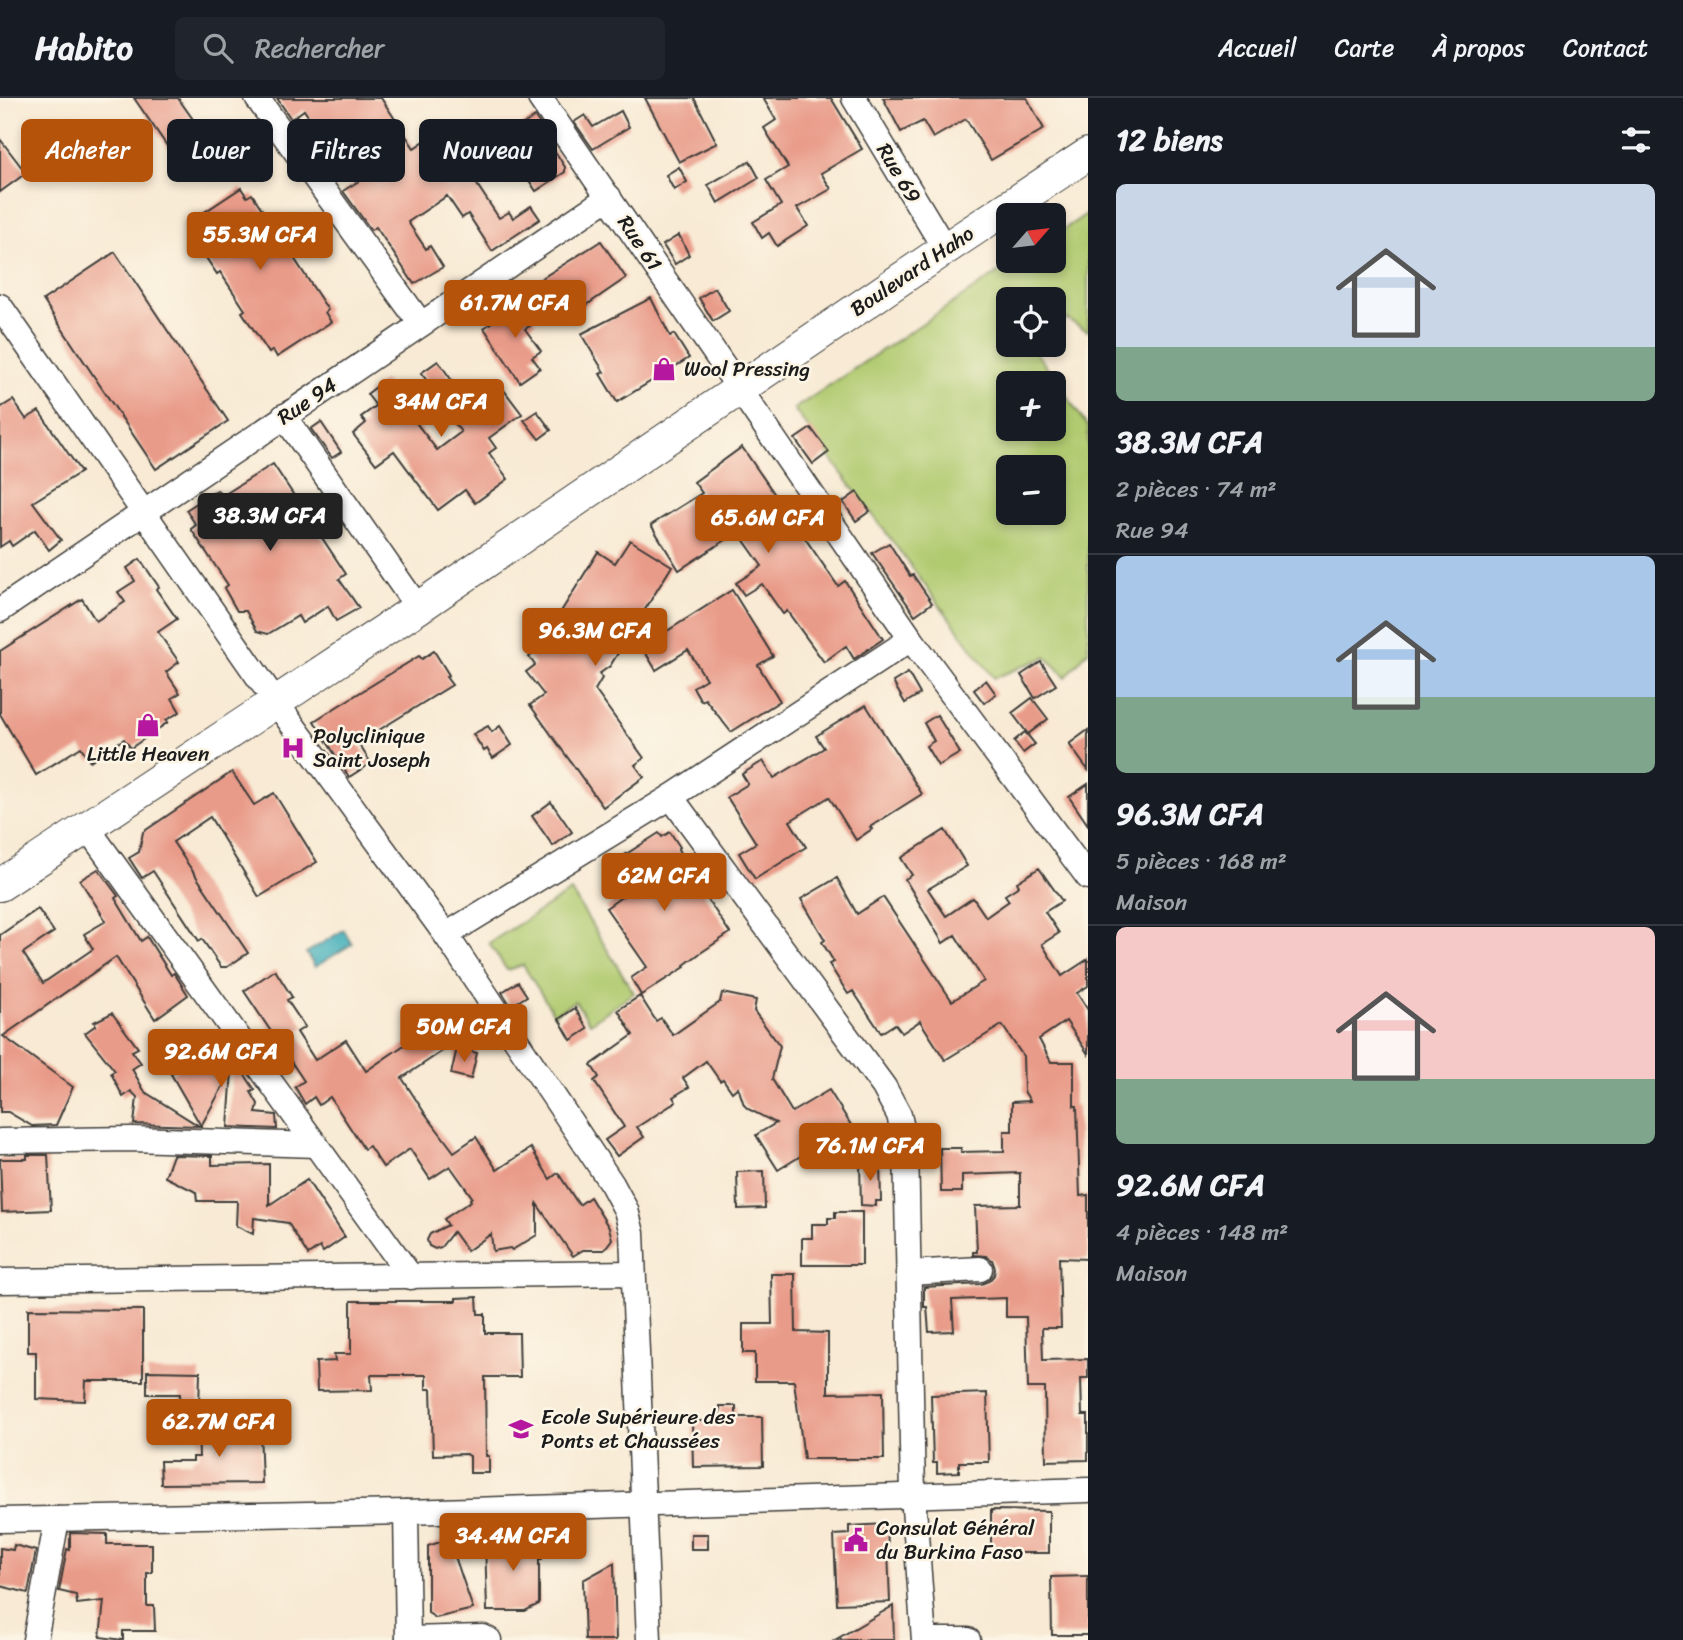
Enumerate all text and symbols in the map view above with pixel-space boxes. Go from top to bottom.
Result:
search box [175,17,665,80]
text: Habito [35,19,133,77]
text: Rechercher [255,25,384,71]
text: Accueil [1218,27,1297,69]
text: Carte [1335,27,1394,69]
text: À propos [1432,27,1525,69]
text: Contact [1563,27,1648,69]
icon: search [199,29,237,67]
text: 12 biens [1116,113,1223,167]
chip: Acheter [21,119,153,182]
chip: Louer [167,119,273,182]
chip: Filtres [287,119,405,182]
chip: Nouveau [419,119,557,182]
icon: filters [1617,121,1655,159]
street label: Rue 69 [866,135,932,211]
north arrow [996,203,1066,273]
map controls [996,203,1066,525]
street label: Rue 61 [607,207,673,279]
pin: 55.3M CFA [180,212,340,272]
text: 55.3M CFA [203,214,317,255]
street label: Boulevard Haho [842,215,982,327]
icon: home [1323,230,1449,356]
pin: 61.7M CFA [435,280,595,340]
text: 61.7M CFA [460,282,570,323]
button: locate [996,287,1066,357]
place label: Wool Pressing [684,350,810,388]
shop icon: Wool Pressing [650,355,678,383]
street label: Rue 94 [269,367,345,435]
button: + [996,371,1066,441]
pin: 34M CFA [376,380,506,439]
text: 34M CFA [394,381,488,422]
text: 38.3M CFA [1116,415,1263,469]
button: − [996,455,1066,525]
text: 2 pièces · 74 m² [1116,469,1277,510]
pin: 38.3M CFA [190,494,350,553]
text: 38.3M CFA [214,495,326,536]
pin: 65.6M CFA [688,496,848,555]
text: 65.6M CFA [711,497,825,538]
text: Rue 94 [1116,510,1189,551]
icon: home [1323,602,1449,728]
pin: 96.3M CFA [515,608,675,668]
text: 96.3M CFA [538,610,652,651]
shop icon: Little Heaven [134,711,162,739]
place label: Polyclinique Saint Joseph [313,717,430,779]
hospital icon: Polyclinique Saint Joseph [279,734,307,762]
place label: Little Heaven [87,735,209,773]
text: 96.3M CFA [1116,787,1264,841]
text: 5 pièces · 168 m² [1116,841,1287,882]
pin: 62M CFA [599,854,729,913]
text: 62M CFA [617,855,711,896]
text: Maison [1116,882,1187,923]
icon: home [1323,973,1449,1099]
pin: 50M CFA [399,1004,529,1064]
text: 50M CFA [416,1006,512,1047]
pin: 92.6M CFA [141,1030,301,1089]
text: 92.6M CFA [164,1031,278,1072]
pin: 76.1M CFA [790,1124,950,1183]
text: 76.1M CFA [815,1125,925,1166]
text: 92.6M CFA [1116,1158,1265,1212]
text: 4 pièces · 148 m² [1116,1212,1288,1253]
text: Maison [1116,1253,1187,1294]
place label: Ecole Supérieure des Ponts et Chaussées [541,1398,736,1460]
pin: 62.7M CFA [139,1400,299,1459]
text: 62.7M CFA [162,1401,276,1442]
school or university icon: Ecole Supérieure des Ponts et Chaussées [507,1415,535,1443]
place label: Consulat Général du Burkina Faso [876,1509,1035,1571]
pin: 34.4M CFA [433,1514,593,1573]
text: 34.4M CFA [455,1515,571,1556]
public building icon: Consulat Général du Burkina Faso [842,1526,870,1554]

